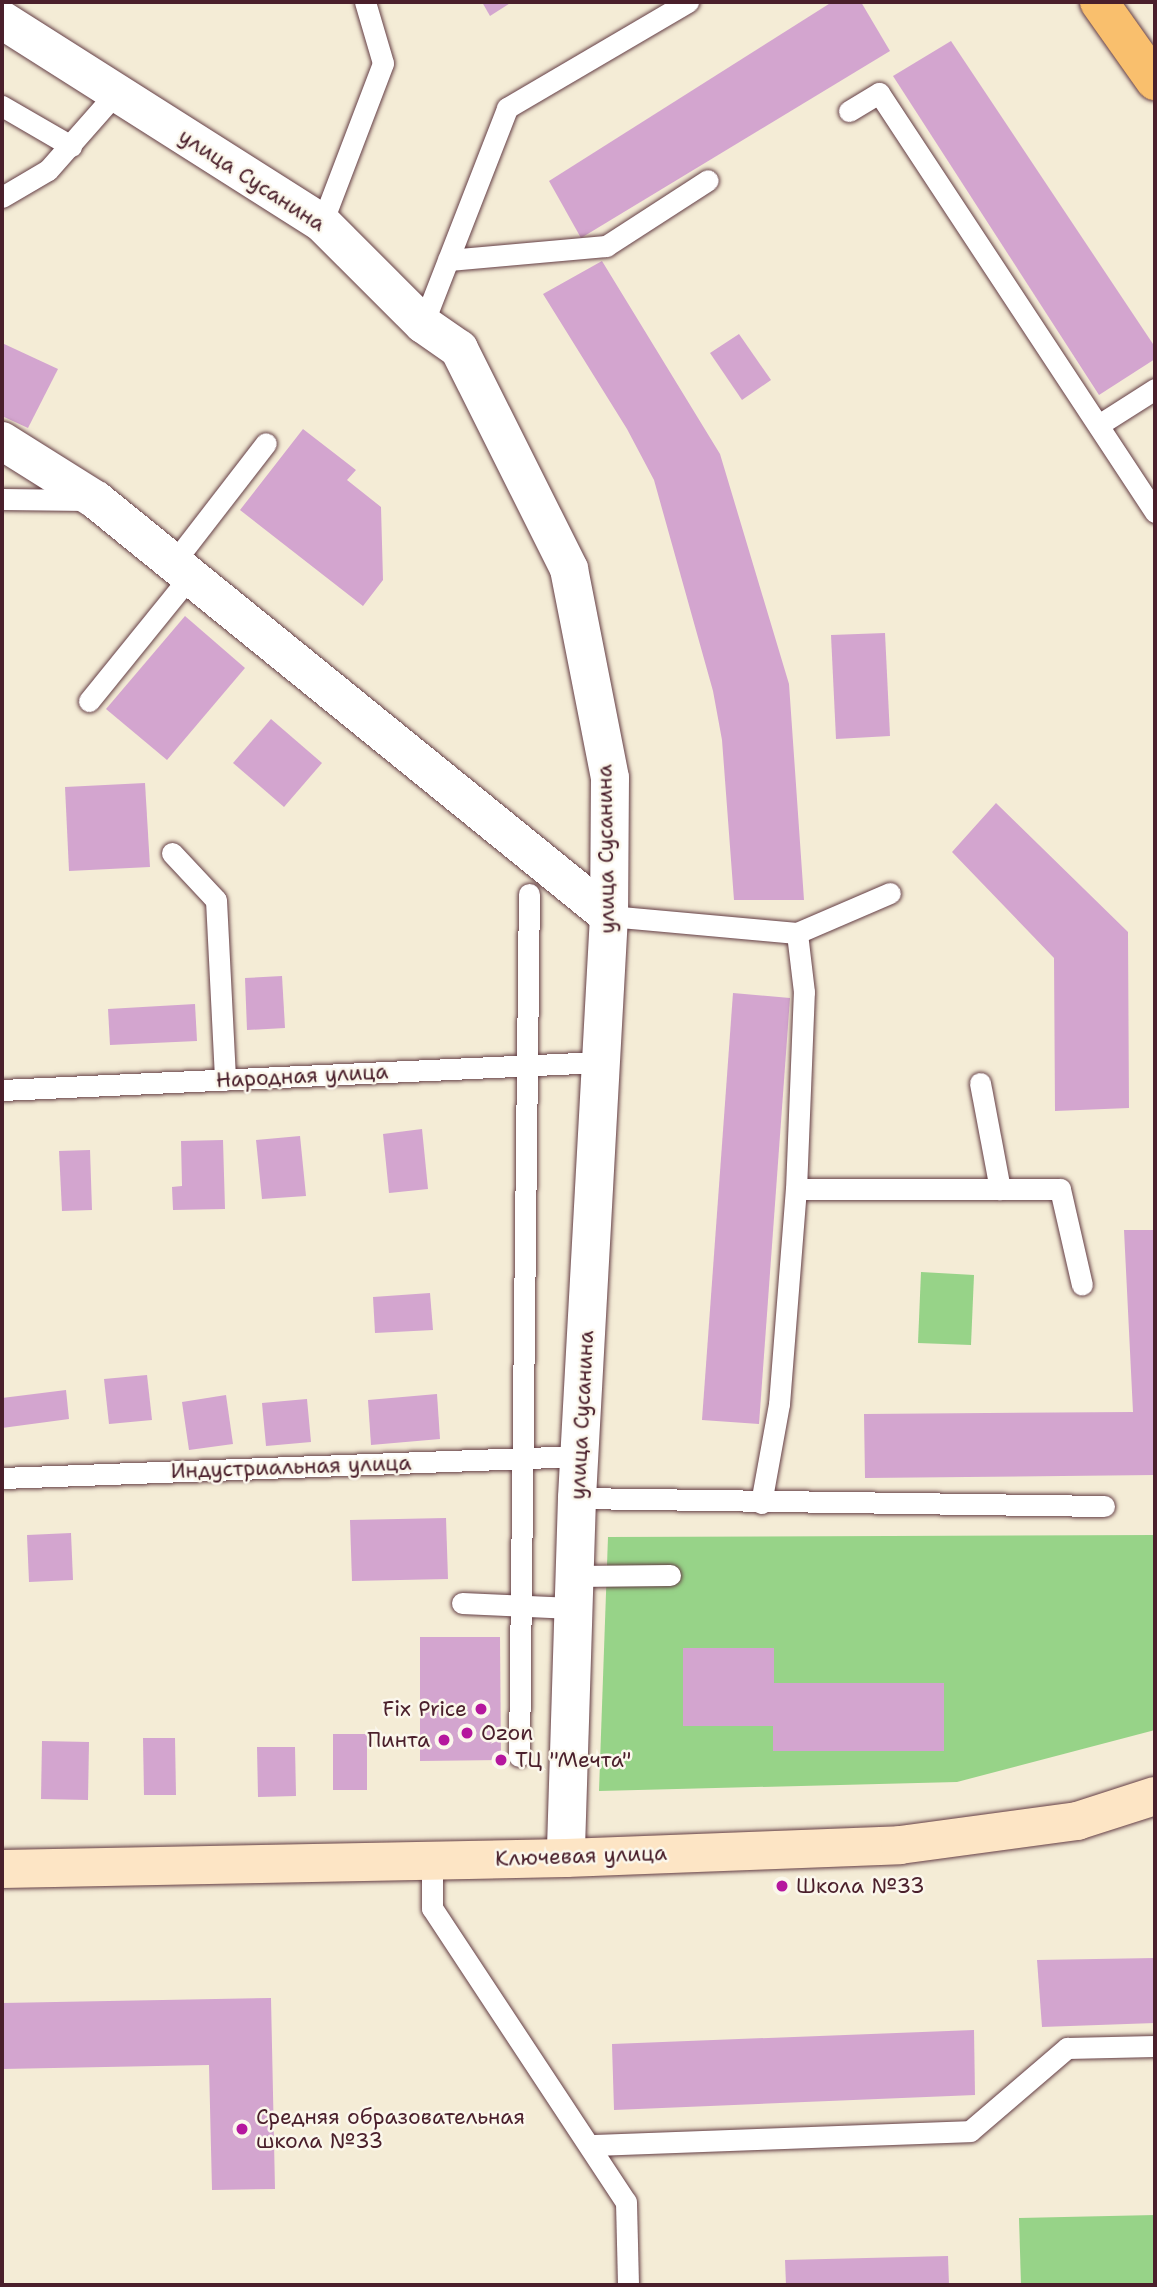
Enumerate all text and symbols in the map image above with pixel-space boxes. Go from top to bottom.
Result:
street label: улица Сусанина [174,123,330,237]
street label: улица Сусанина [592,764,620,934]
street label: Народная улица [215,1059,389,1093]
street label: улица Сусанина [565,1330,599,1500]
street label: Индустриальная улица [170,1450,412,1484]
place label: Fix Price [383,1696,467,1722]
marker: Fix Price [473,1701,489,1717]
place label: Ozon [481,1720,533,1746]
marker: Ozon [459,1725,475,1741]
place label: Пинта [367,1727,430,1753]
marker: Пинта [436,1732,452,1748]
place label: ТЦ "Мечта" [515,1747,631,1773]
marker: ТЦ "Мечта" [493,1752,509,1768]
street label: Ключевая улица [495,1840,667,1872]
place label: Школа №33 [796,1873,925,1899]
marker: Школа №33 [774,1878,790,1894]
place label: Средняя образовательная школа №33 [256,2104,525,2154]
marker: Средняя образовательная школа №33 [234,2121,250,2137]

